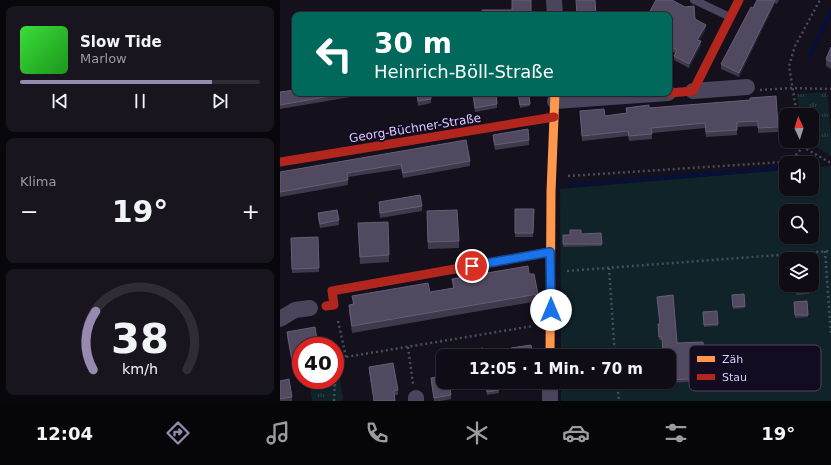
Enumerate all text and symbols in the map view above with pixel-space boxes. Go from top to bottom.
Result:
text: 30 m [374,27,452,60]
icon: left [308,28,360,80]
text: Slow Tide [80,33,162,51]
text: Marlow [80,51,127,66]
text: Heinrich-Böll-Straße [374,61,554,82]
icon: previous [49,90,71,112]
icon: pause [129,90,151,112]
icon: next [209,90,231,112]
north arrow [779,108,819,148]
map controls [779,108,819,292]
street label: Georg-Büchner-Straße [348,111,482,145]
button: sound [779,156,819,196]
text: Klima [20,174,56,189]
text: 19° [112,194,168,229]
text: − [20,199,38,224]
text: + [242,199,260,224]
button: search [779,204,819,244]
pin [455,249,489,283]
button: layers [779,252,819,292]
icon: arrive [461,255,483,277]
position arrow [530,289,572,331]
text: 38 [111,314,169,363]
speed limit sign: 40 [292,337,344,389]
legend [689,345,821,391]
text: Zäh [722,353,743,366]
text: 12:05 · 1 Min. · 70 m [469,360,643,378]
text: km/h [122,361,158,377]
text: Stau [722,371,747,384]
icon: directions [164,419,192,447]
icon: music [264,419,292,447]
icon: phone [363,419,391,447]
icon: climate [463,419,491,447]
icon: car [562,419,590,447]
icon: filters [662,419,690,447]
text: 12:04 [36,423,93,444]
text: 19° [761,423,795,444]

